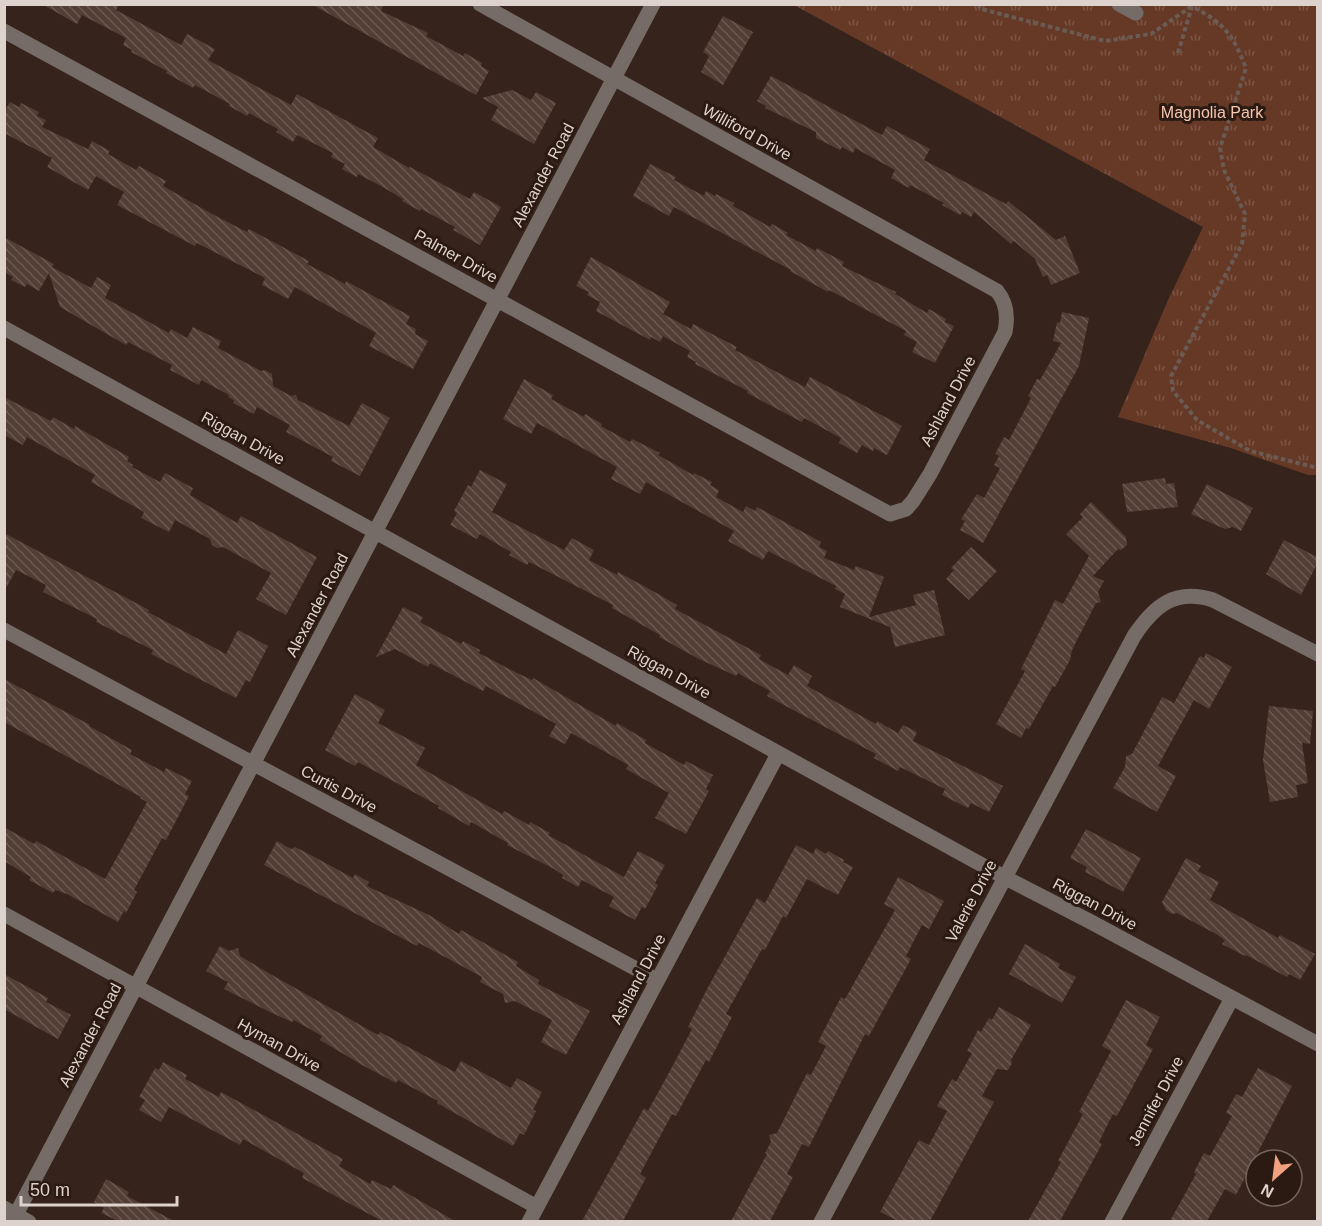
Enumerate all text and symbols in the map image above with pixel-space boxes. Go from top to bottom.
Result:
street label: Williford Drive [700,101,794,163]
park label: Magnolia Park [1161,104,1264,121]
street label: Alexander Road [509,120,577,230]
street label: Palmer Drive [411,226,501,286]
street label: Ashland Drive [917,353,979,449]
street label: Riggan Drive [198,408,288,468]
street label: Alexander Road [283,550,351,660]
street label: Riggan Drive [624,642,714,702]
street label: Curtis Drive [298,762,380,816]
street label: Valerie Drive [942,857,1000,945]
street label: Riggan Drive [1050,875,1140,933]
street label: Ashland Drive [607,931,669,1027]
street label: Alexander Road [56,980,124,1090]
street label: Hyman Drive [234,1015,324,1075]
street label: Jennifer Drive [1125,1053,1187,1149]
north arrow [1244,1148,1304,1208]
scale bar [21,1169,177,1207]
text: 50 m [30,1180,70,1200]
text: N [1258,1181,1276,1201]

